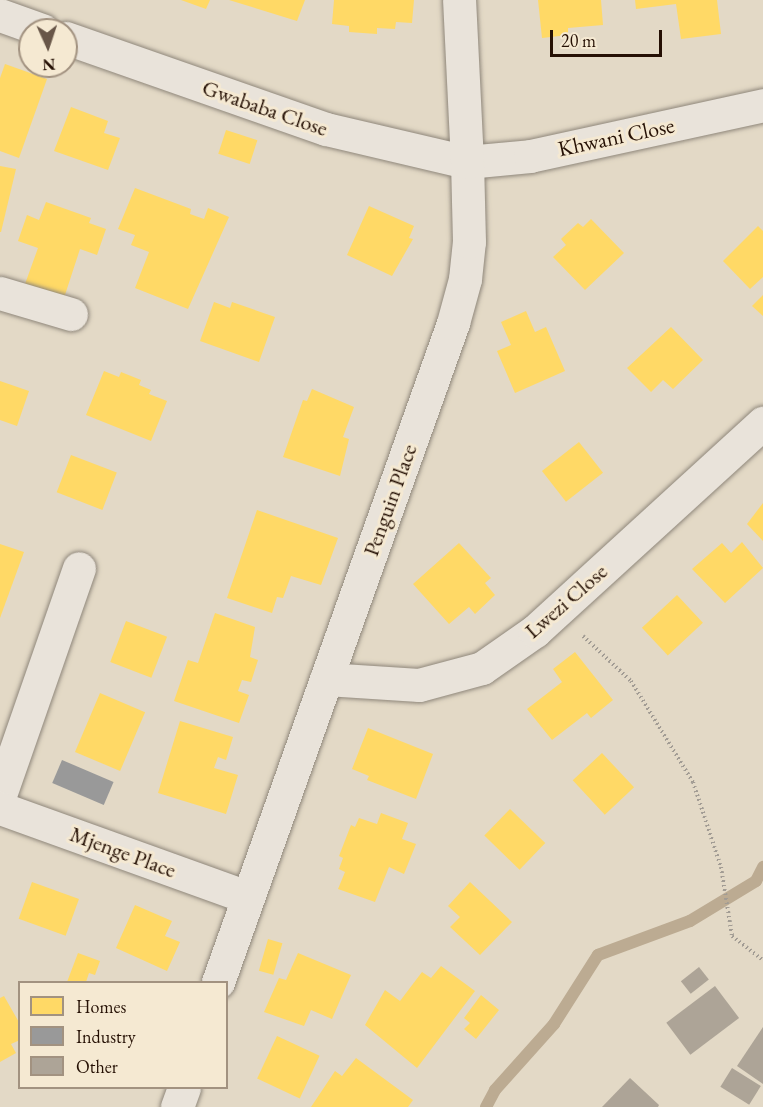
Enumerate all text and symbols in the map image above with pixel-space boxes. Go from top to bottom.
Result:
north arrow [18,18,78,78]
scale bar [553,18,666,56]
text: 20 m [561,29,596,52]
text: N [42,54,56,75]
street label: Gwababa Close [199,74,331,142]
street label: Khwani Close [555,112,677,162]
street label: Penguin Place [358,440,422,560]
street label: Lwezi Close [519,558,613,644]
street label: Mjenge Place [66,821,180,883]
legend [18,981,228,1089]
text: Homes [76,995,126,1018]
text: Industry [76,1025,136,1048]
text: Other [76,1055,118,1078]

